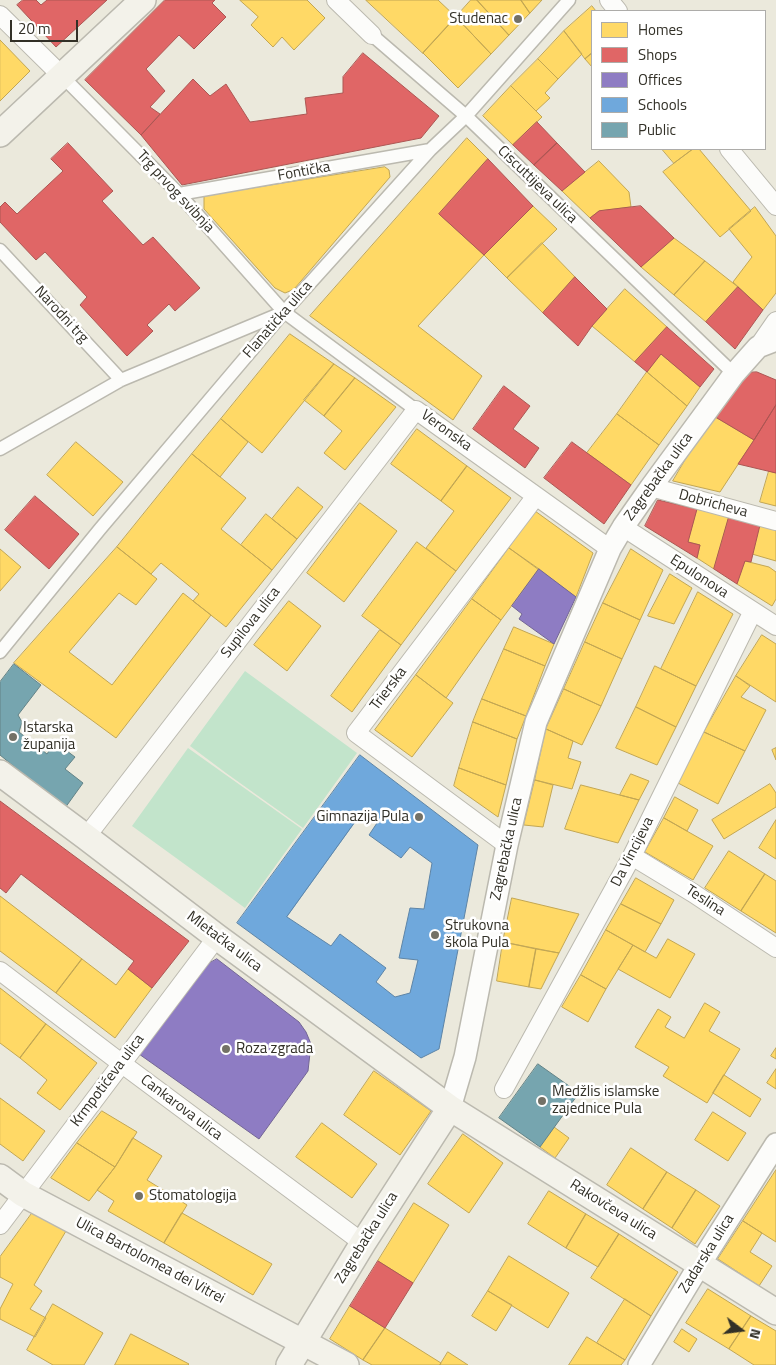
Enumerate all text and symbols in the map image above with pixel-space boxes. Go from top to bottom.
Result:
scale bar [12,10,80,42]
place label: Studenac [449,10,508,28]
legend [591,10,766,150]
marker: Studenac [512,13,524,25]
text: 20 m [18,17,51,40]
text: Homes [638,18,683,41]
text: Shops [638,43,677,66]
text: Offices [638,68,682,91]
text: Schools [638,93,687,116]
text: Public [638,118,676,141]
street label: Ciscuttijeva ulica [493,142,581,228]
street label: Trg prvog svibnja [132,147,218,237]
street label: Fontička [276,159,332,185]
street label: Flanatička ulica [240,278,316,362]
street label: Narodni trg [30,283,92,347]
street label: Veronska [417,407,475,455]
street label: Zagrebačka ulica [621,429,697,525]
street label: Dobricheva [677,486,749,522]
street label: Epulonova [666,551,732,603]
street label: Supilova ulica [218,584,284,662]
street label: Trierska [367,664,411,714]
place label: Istarska županija [23,719,75,754]
marker: Istarska županija [7,731,19,743]
street label: Zagrebačka ulica [487,796,527,902]
place label: Gimnazija Pula [316,808,409,826]
marker: Gimnazija Pula [413,811,425,823]
street label: Da Vincijeva [608,814,658,890]
street label: Teslina [682,882,728,920]
street label: Mletačka ulica [183,908,265,976]
place label: Strukovna škola Pula [445,917,509,952]
marker: Strukovna škola Pula [429,929,441,941]
street label: Krmpotićeva ulica [67,1031,149,1131]
place label: Roza zgrada [236,1040,313,1058]
marker: Roza zgrada [220,1043,232,1055]
street label: Cankarova ulica [136,1071,226,1145]
place label: Medžlis islamske zajednice Pula [552,1083,659,1118]
marker: Medžlis islamske zajednice Pula [536,1095,548,1107]
street label: Rakovčeva ulica [566,1176,660,1244]
place label: Stomatologija [149,1187,237,1205]
street label: Zagrebačka ulica [332,1189,402,1287]
marker: Stomatologija [133,1190,145,1202]
street label: Zadarska ulica [676,1211,738,1297]
street label: Ulica Bartolomea dei Vitrei [72,1214,228,1308]
north arrow [716,1305,766,1355]
text: N [745,1327,767,1341]

